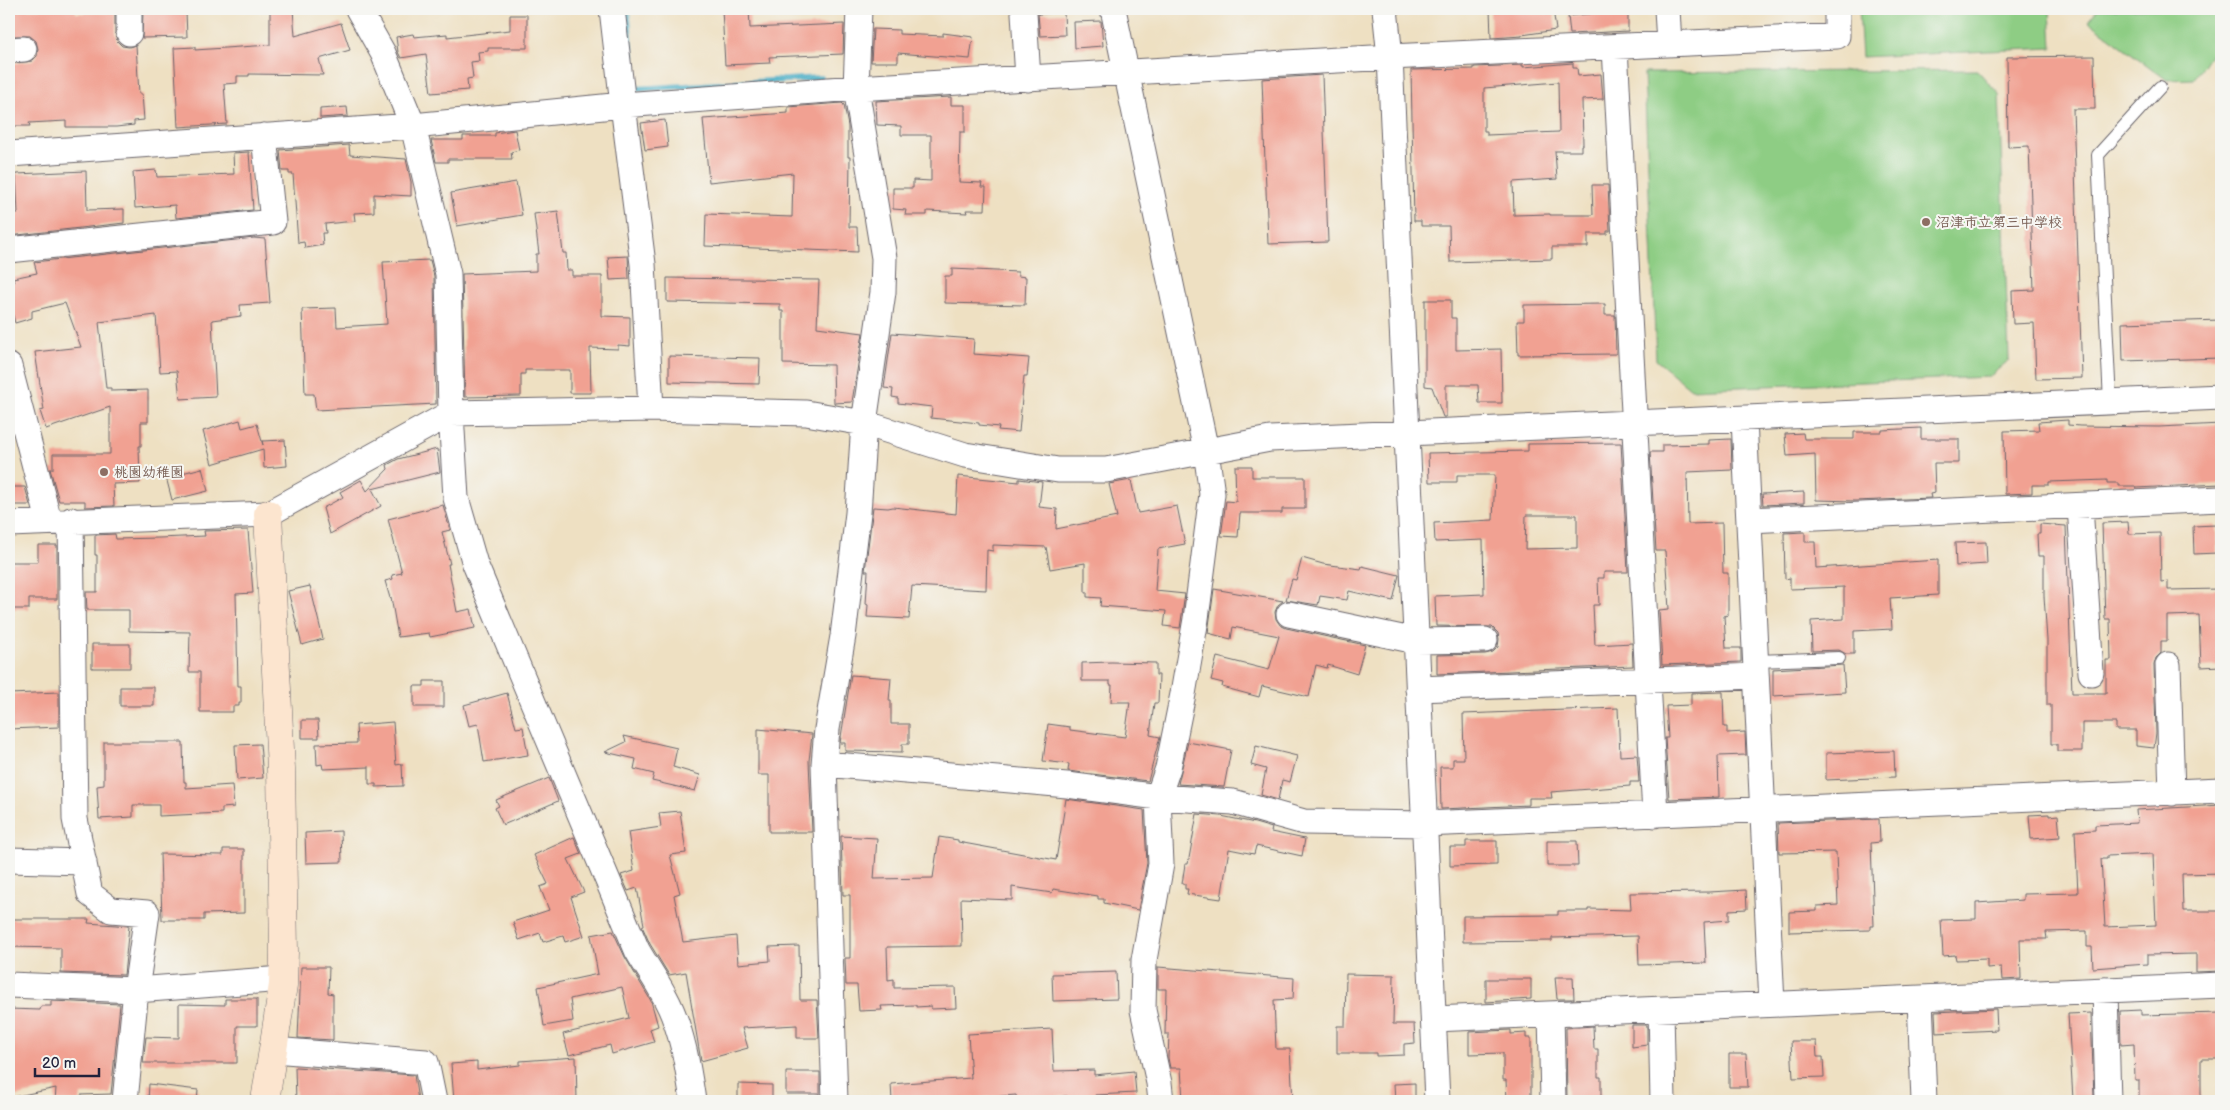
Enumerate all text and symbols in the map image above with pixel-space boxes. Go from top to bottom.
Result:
place label: 沼津市立第三中学校 [1936,214,2062,231]
marker: 沼津市立第三中学校 [1920,216,1932,228]
place label: 桃園幼稚園 [114,464,184,481]
marker: 桃園幼稚園 [98,466,110,478]
scale bar [35,1045,99,1077]
text: 20 m [42,1054,76,1073]

